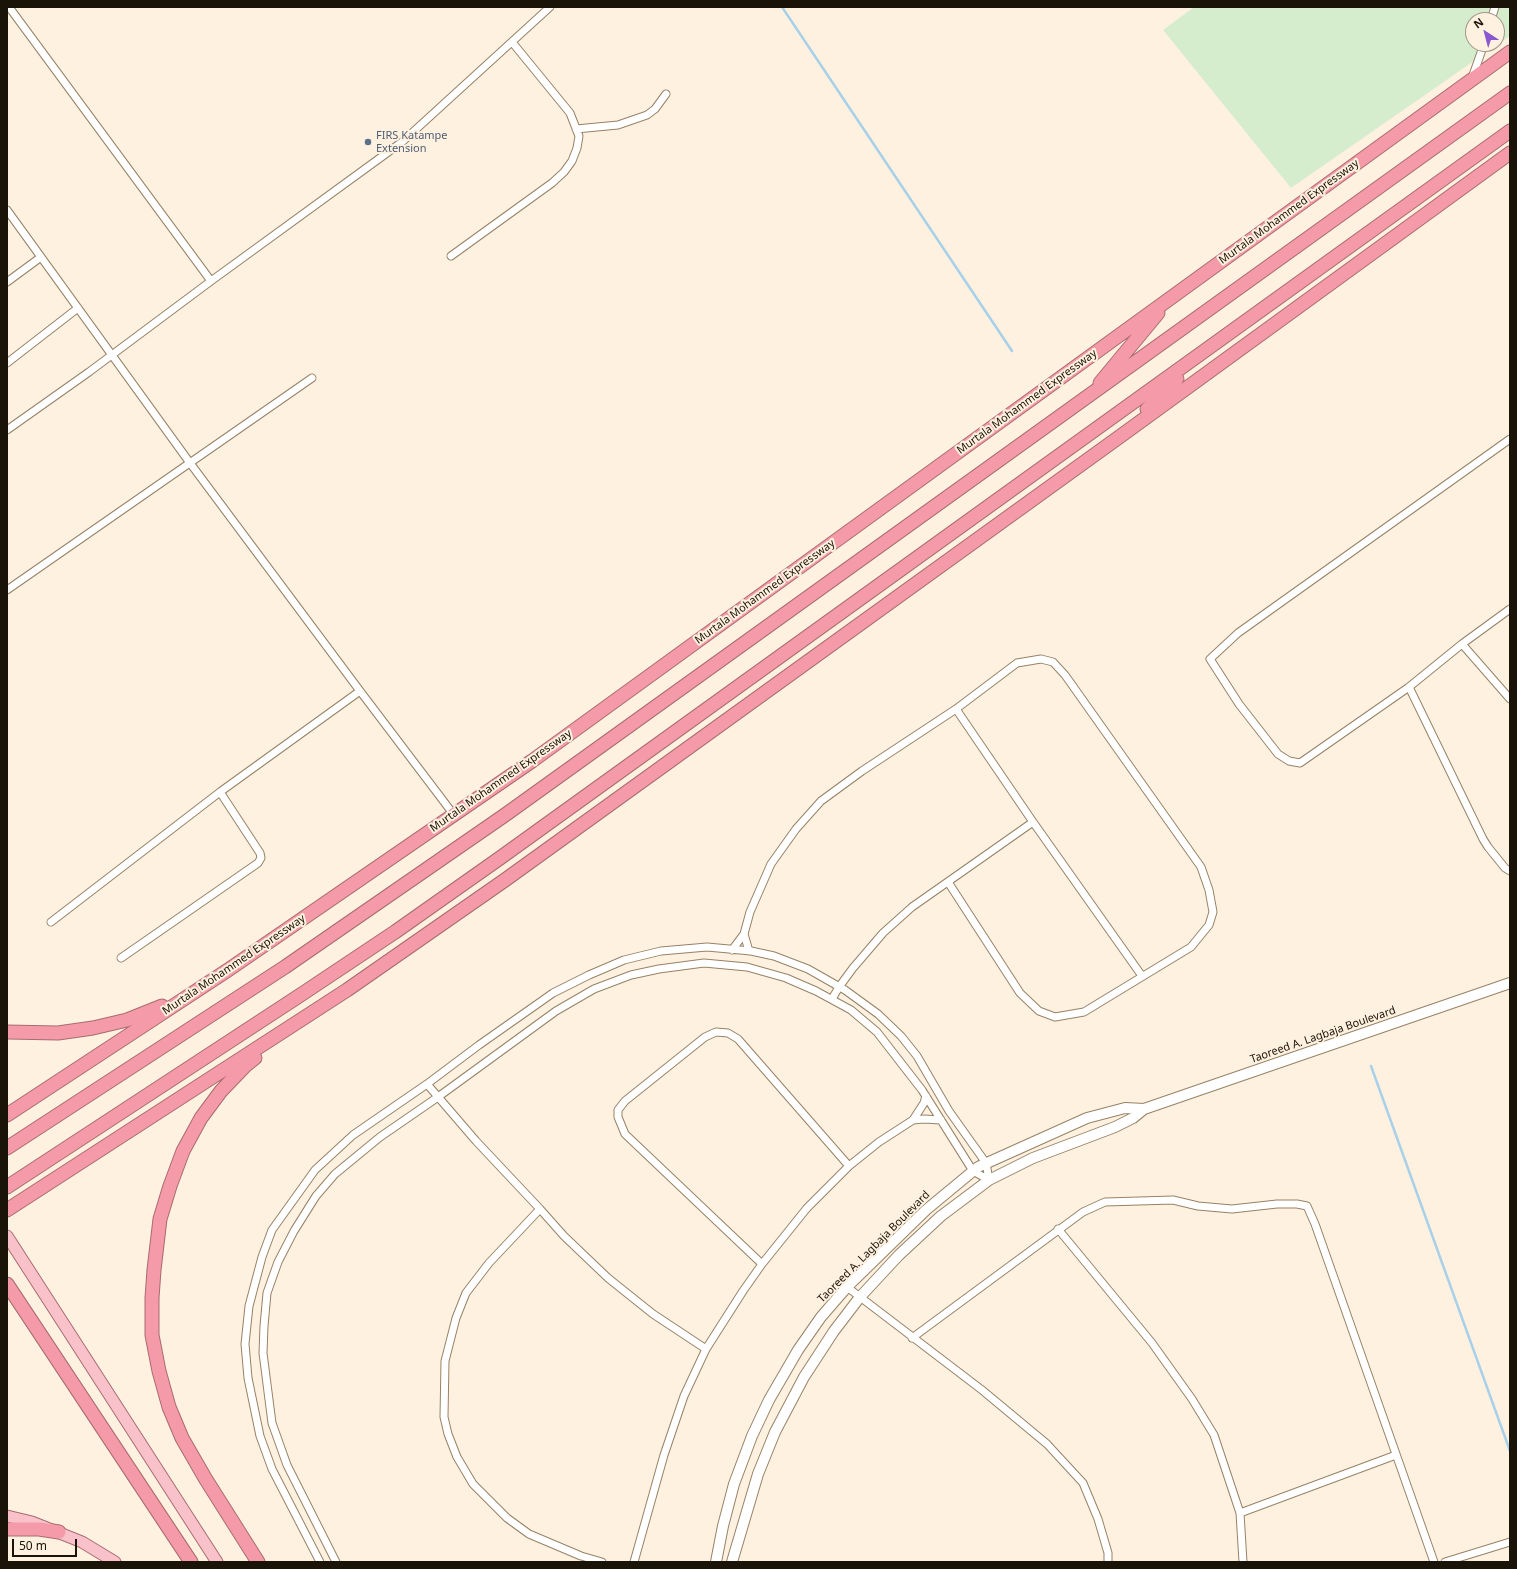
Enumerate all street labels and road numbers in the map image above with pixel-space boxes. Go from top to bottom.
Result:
street label: Murtala Mohammed Expressway [1217,157,1361,267]
street label: Murtala Mohammed Expressway [955,347,1099,457]
street label: Murtala Mohammed Expressway [693,537,837,647]
street label: Murtala Mohammed Expressway [428,727,574,835]
street label: Murtala Mohammed Expressway [160,912,308,1018]
street label: Taoreed A. Lagbaja Boulevard [1249,1004,1397,1066]
street label: Taoreed A. Lagbaja Boulevard [815,1188,933,1306]

